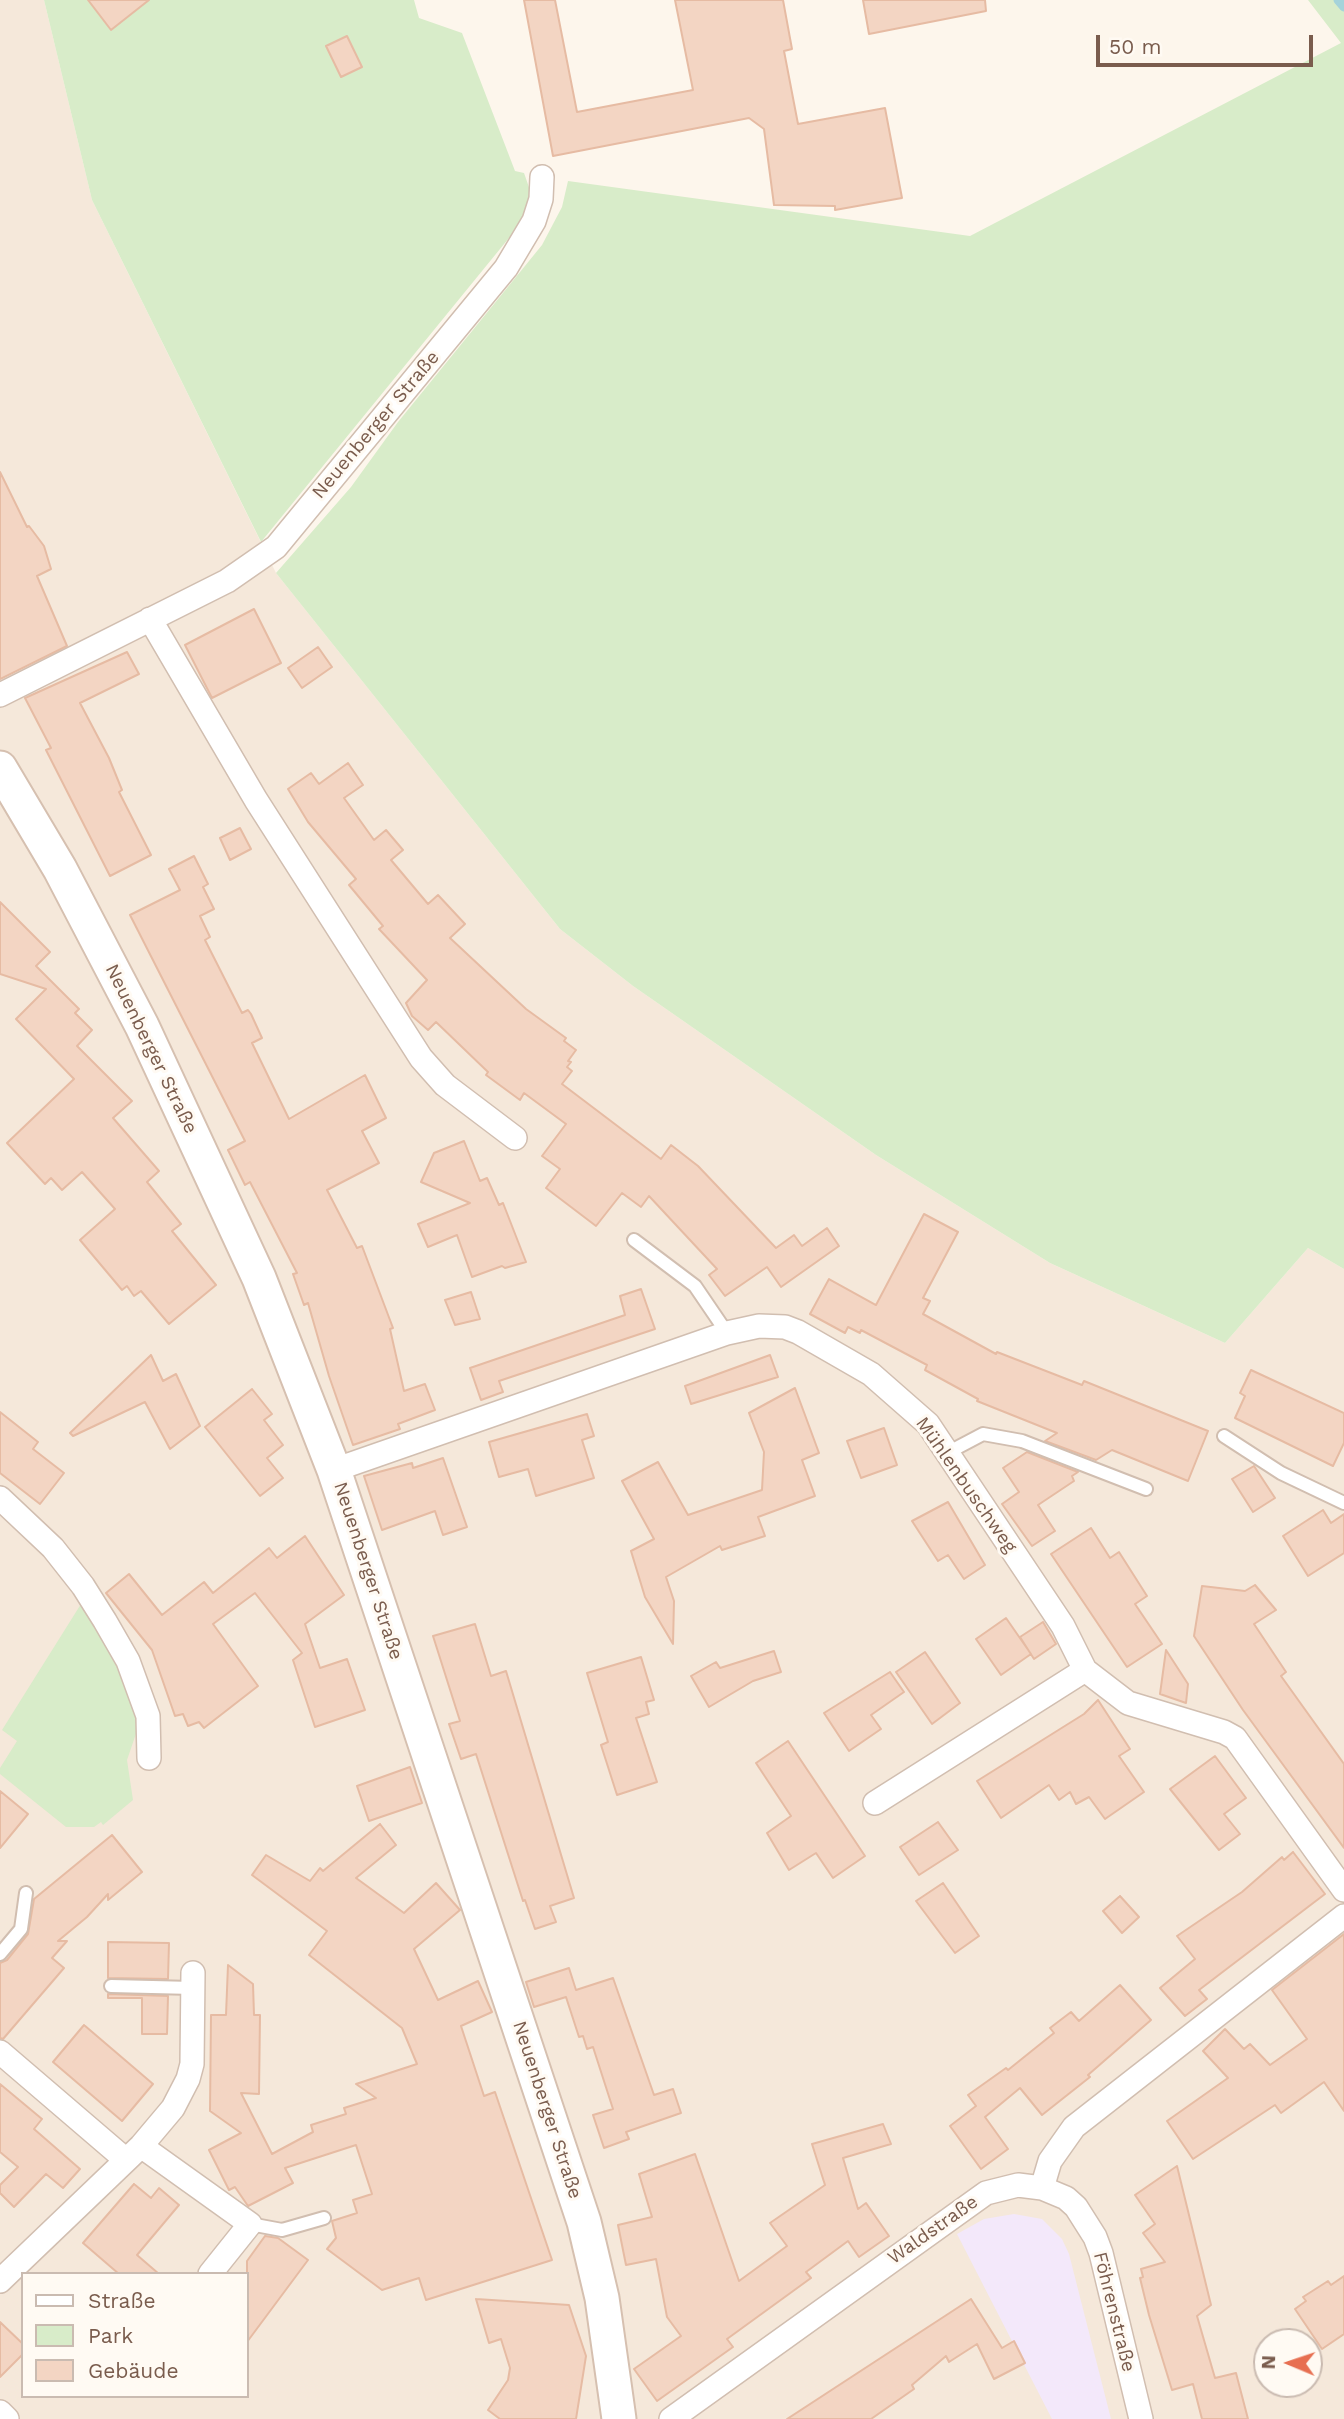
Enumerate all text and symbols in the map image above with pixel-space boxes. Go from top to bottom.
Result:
scale bar [1099,21,1316,65]
text: 50 m [1109,34,1161,59]
street label: Neuenberger Straße [308,347,444,503]
street label: Neuenberger Straße [100,961,202,1137]
street label: Mühlenbuschweg [911,1413,1021,1557]
street label: Neuenberger Straße [328,1479,408,1663]
street label: Neuenberger Straße [507,2018,587,2202]
street label: Waldstraße [884,2191,982,2269]
street label: Föhrenstraße [1088,2250,1140,2374]
legend [21,2272,248,2398]
text: Straße [88,2288,156,2313]
text: Park [88,2323,133,2348]
north arrow [1253,2328,1323,2398]
text: N [1257,2355,1280,2370]
text: Gebäude [88,2358,179,2383]

